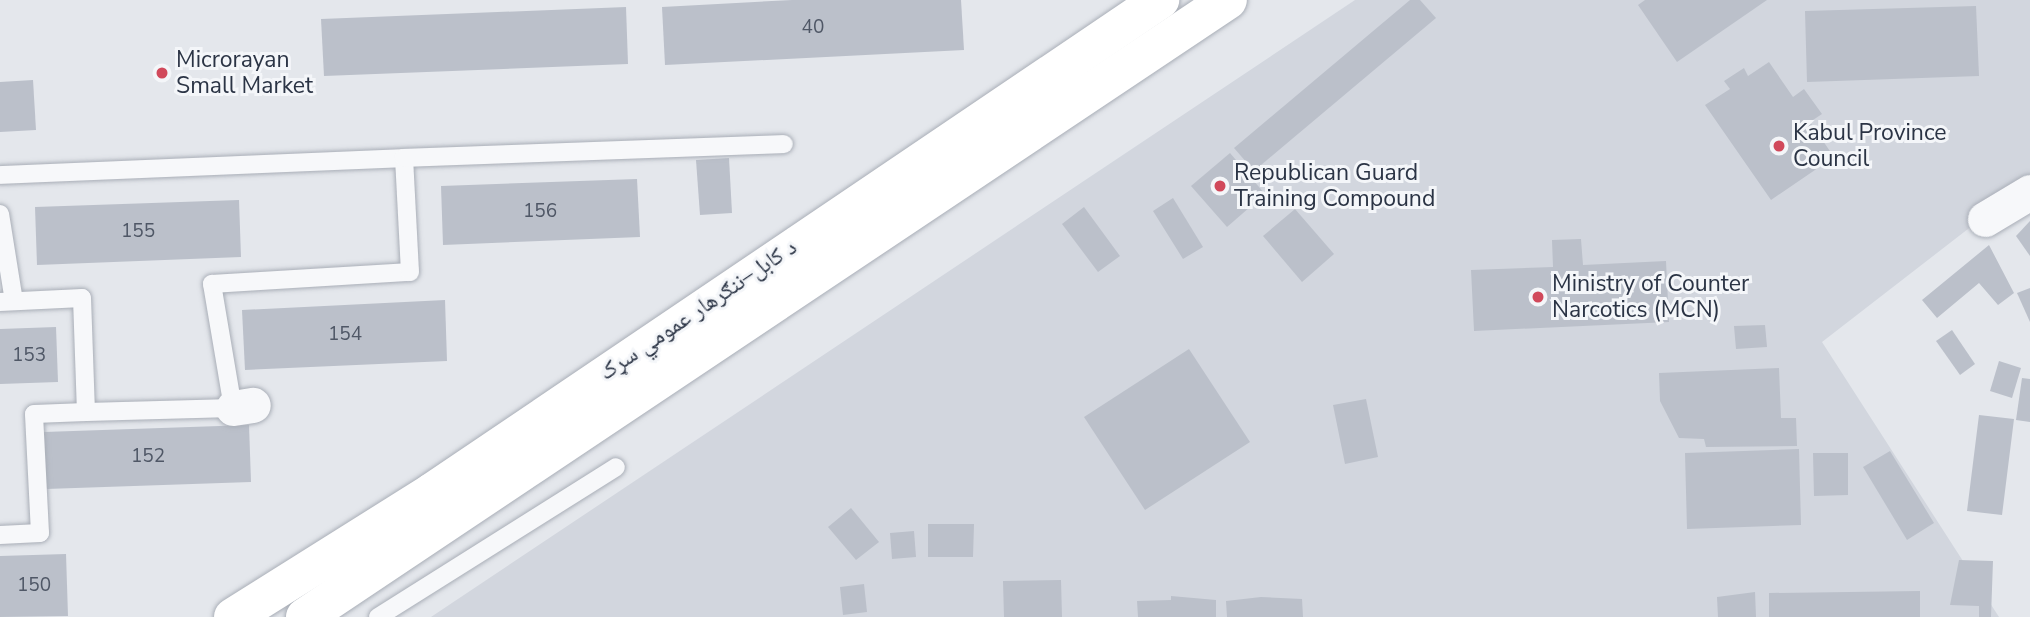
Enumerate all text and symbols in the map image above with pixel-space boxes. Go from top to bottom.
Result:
house number: 40 [802,17,824,39]
place label: Microrayan Small Market [176,46,313,100]
marker: Microrayan Small Market [154,65,170,81]
place label: Kabul Province Council [1793,119,1947,173]
marker: Kabul Province Council [1771,138,1787,154]
place label: Republican Guard Training Compound [1234,159,1435,213]
marker: Republican Guard Training Compound [1212,178,1228,194]
house number: 156 [523,201,557,223]
house number: 155 [121,221,155,243]
street label: د کابل–ننګرهار عمومي سړک [594,234,802,386]
place label: Ministry of Counter Narcotics (MCN) [1552,270,1749,324]
marker: Ministry of Counter Narcotics (MCN) [1530,289,1546,305]
house number: 154 [328,324,362,346]
house number: 153 [12,345,46,367]
house number: 152 [131,446,165,468]
house number: 150 [17,575,51,597]

